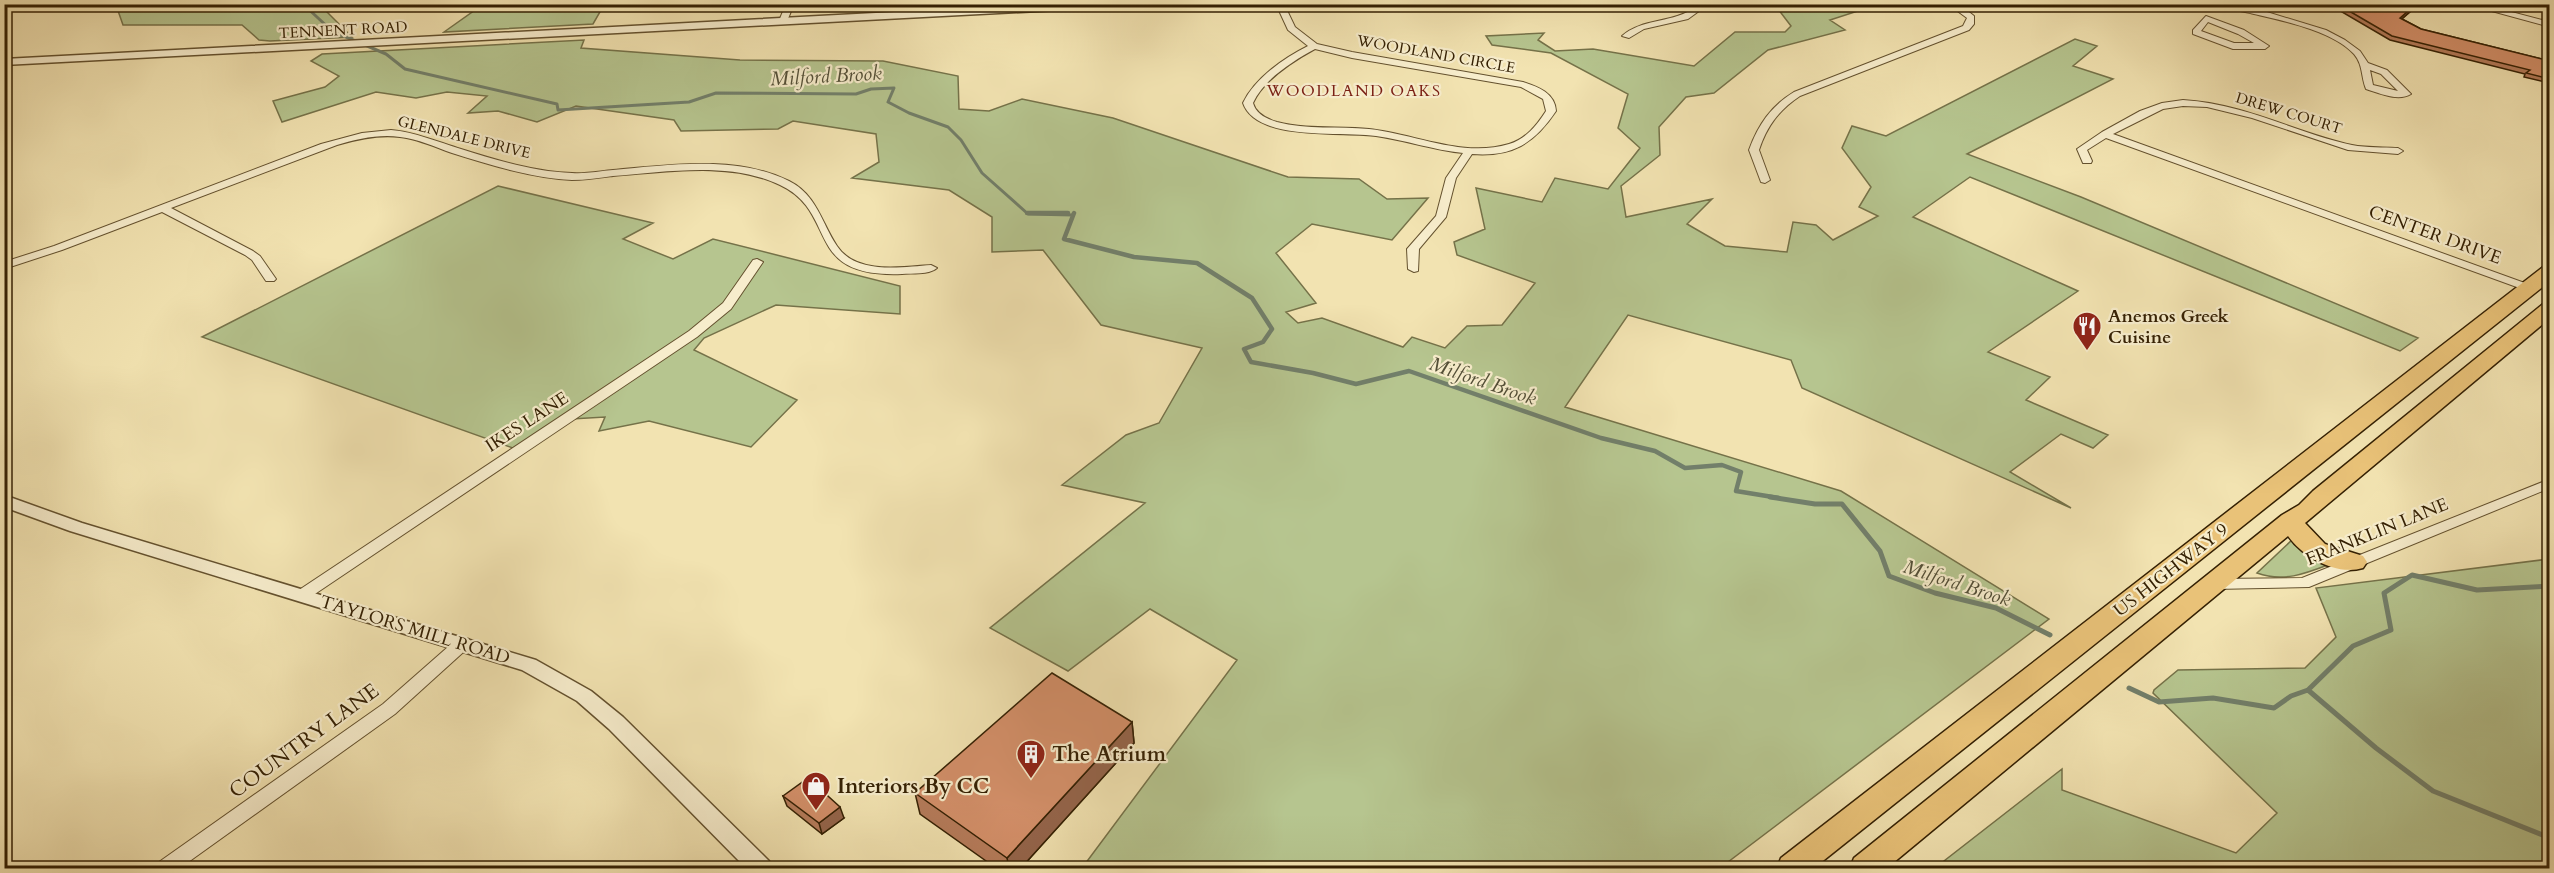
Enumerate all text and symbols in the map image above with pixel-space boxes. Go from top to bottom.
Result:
street label: TENNENT ROAD [278,17,408,43]
street label: WOODLAND CIRCLE [1354,30,1517,78]
water label: Milford Brook [770,60,883,92]
district label: WOODLAND OAKS [1266,80,1441,102]
street label: DREW COURT [2233,87,2345,139]
street label: GLENDALE DRIVE [396,111,532,163]
street label: CENTER DRIVE [2365,199,2505,271]
place label: Anemos Greek Cuisine [2108,304,2230,350]
restaurant icon: Anemos Greek Cuisine [2071,310,2103,352]
water label: Milford Brook [1426,350,1540,412]
street label: IKES LANE [480,386,574,458]
street label: FRANKLIN LANE [2302,492,2452,572]
street label: US HIGHWAY 9 [2108,517,2234,623]
water label: Milford Brook [1900,553,2014,613]
street label: TAYLORS MILL ROAD [317,589,513,671]
street label: COUNTRY LANE [223,677,385,805]
building icon: The Atrium [1015,738,1047,780]
place label: The Atrium [1052,740,1167,769]
shop icon: Interiors By CC [800,770,832,812]
place label: Interiors By CC [837,772,989,801]

